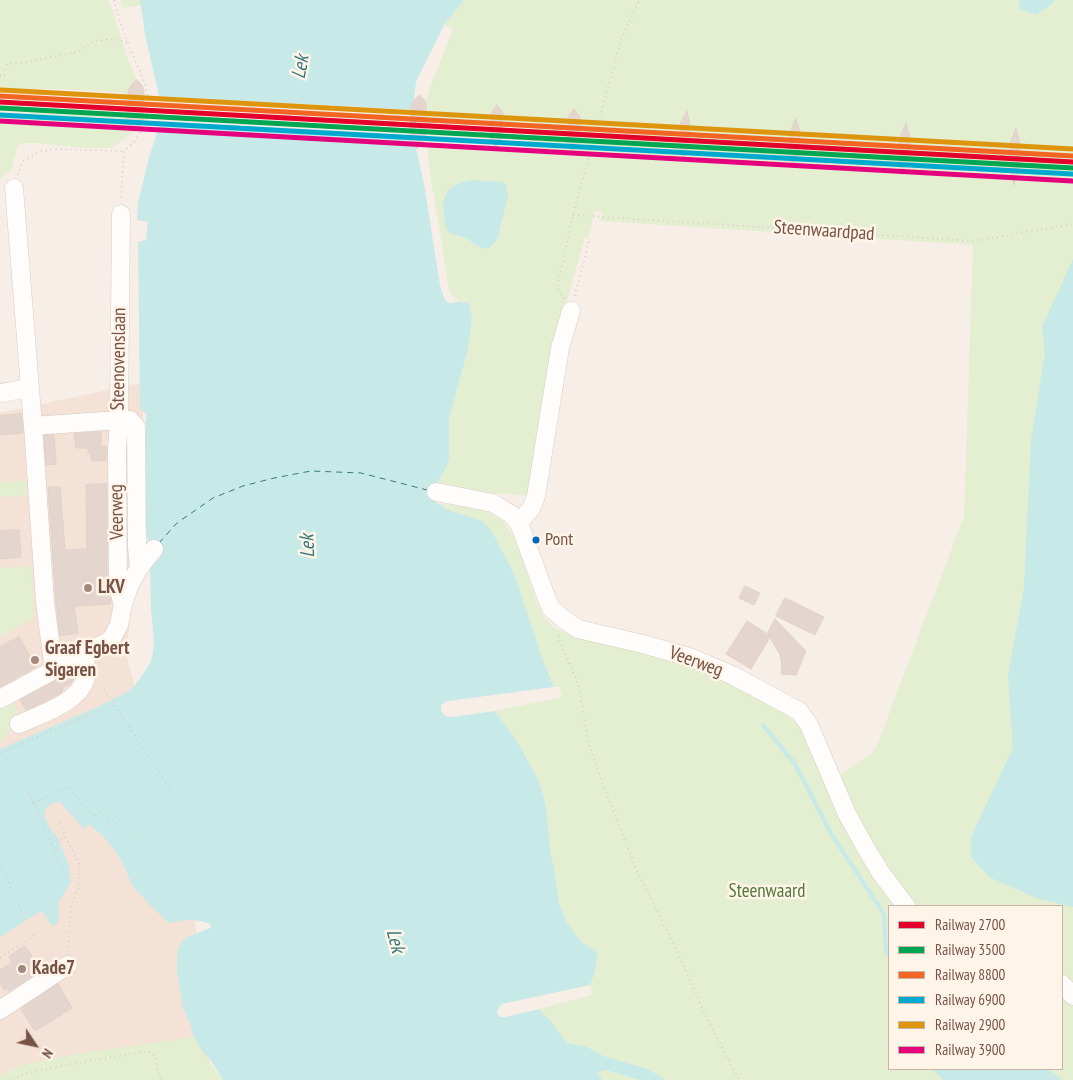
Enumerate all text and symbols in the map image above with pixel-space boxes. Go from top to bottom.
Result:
water label: Lek [287,53,315,81]
street label: Steenwaardpad [773,216,875,246]
street label: Steenovenslaan [107,307,131,411]
street label: Veerweg [105,484,129,540]
place label: Pont [545,529,573,551]
water label: Lek [296,534,320,558]
marker: Pont [531,535,541,545]
place label: LKV [98,577,125,599]
marker: LKV [82,582,94,594]
place label: Graaf Egbert Sigaren [45,638,129,682]
street label: Veerweg [666,642,726,682]
marker: Graaf Egbert Sigaren [29,654,41,666]
park label: Steenwaard [729,881,805,903]
legend [888,905,1063,1070]
text: Railway 2700 [935,915,1005,934]
water label: Lek [381,927,409,955]
text: Railway 3500 [935,940,1005,959]
place label: Kade7 [32,958,75,980]
marker: Kade7 [16,963,28,975]
text: Railway 8800 [935,965,1005,984]
text: Railway 6900 [935,990,1005,1009]
text: Railway 2900 [935,1015,1005,1034]
north arrow [10,1020,60,1070]
text: Railway 3900 [935,1040,1005,1059]
text: N [38,1045,57,1062]

